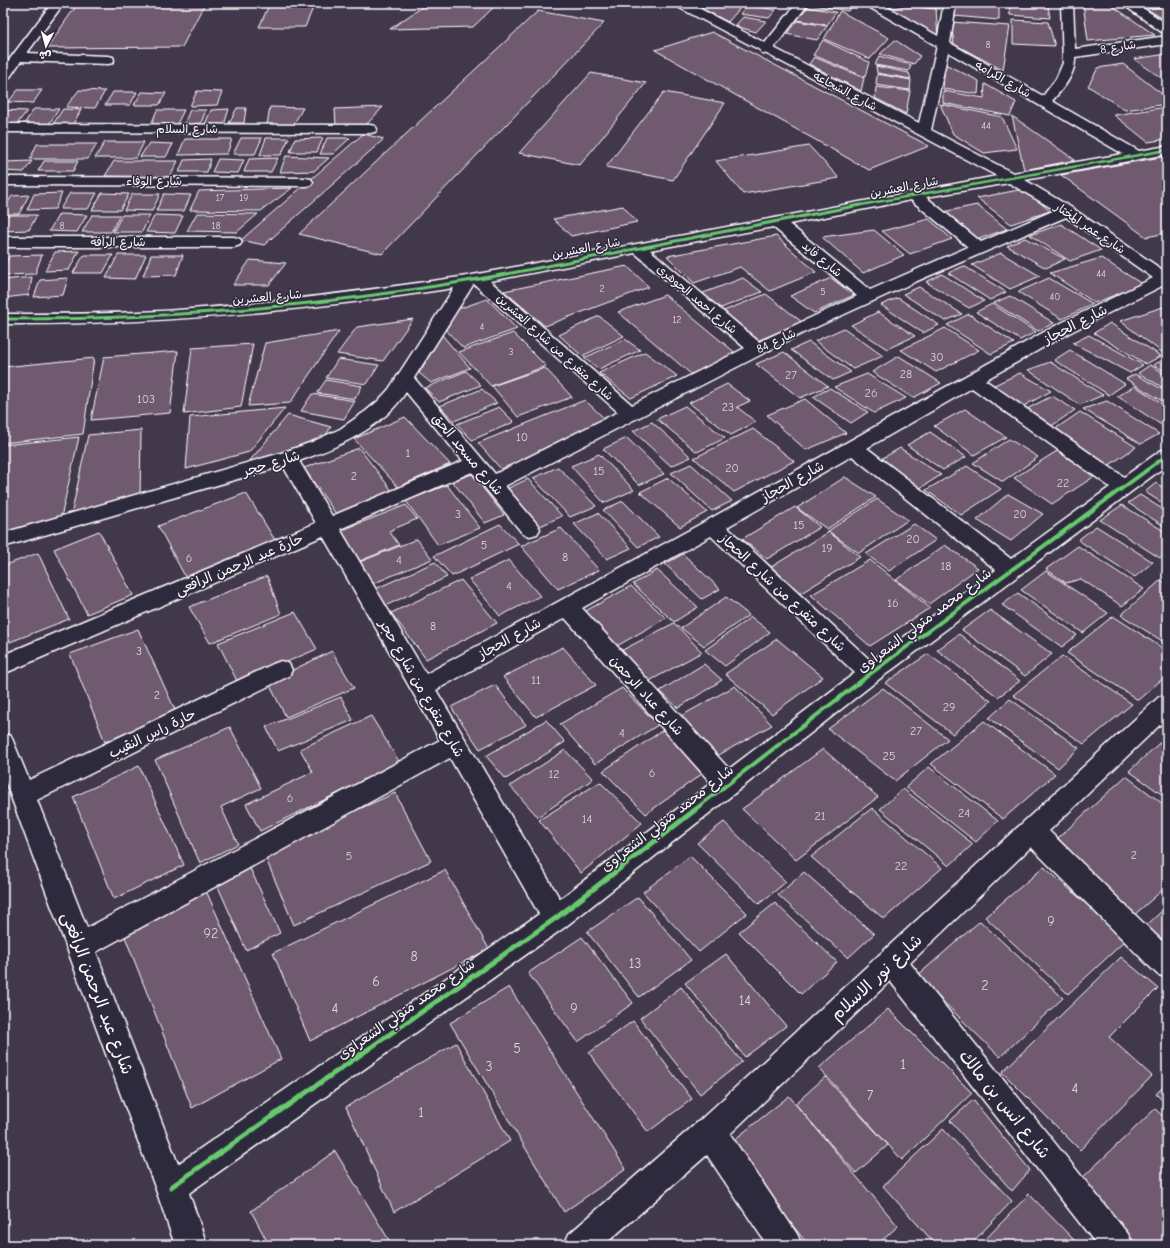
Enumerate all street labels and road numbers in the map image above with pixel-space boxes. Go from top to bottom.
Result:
street label: شارع 8 [1099,37,1137,59]
street label: شارع الكرامه [972,58,1033,102]
street label: شارع الشجاعه [810,68,879,115]
street label: شارع السلام [156,122,218,138]
street label: شارع العشرين [869,173,940,202]
street label: شارع الوفاء [126,174,182,190]
street label: شارع عمر المختار [1050,199,1128,258]
street label: شارع العشرين [551,234,622,263]
street label: شارع الرأفه [91,235,145,251]
street label: شارع فايد [798,238,845,281]
street label: شارع احمد الجوهرى [653,261,740,338]
street label: شارع العشرين [232,287,302,309]
street label: شارع متفرع من شارع العشرين [492,291,616,405]
street label: شارع الحجاز [1039,301,1111,349]
street label: شارع 84 [754,326,799,358]
street label: شارع مسجد الحق [428,410,507,499]
street label: شارع حجر [239,447,302,482]
street label: شارع الحجاز [757,457,827,507]
street label: شارع متفرع من شارع الحجاز [714,529,849,657]
street label: حارة عبد الرحمن الرافعى [173,530,306,599]
street label: شارع محمد متولي الشعراوى [854,564,997,680]
street label: شارع الحجاز [474,614,544,664]
street label: شارع متفرع من شارع حجر [373,616,468,761]
street label: شارع عباد الرحمن [605,652,687,740]
street label: حارة راس النقيب [106,705,199,762]
street label: شارع محمد متولي الشعراوى [598,761,740,879]
street label: شارع عبد الرحمن الرافعى [56,909,137,1078]
street label: شارع نور الاسلام [827,930,928,1027]
street label: شارع محمد متولي الشعراوى [334,955,481,1067]
street label: شارع انس بن مالك [954,1046,1054,1164]

